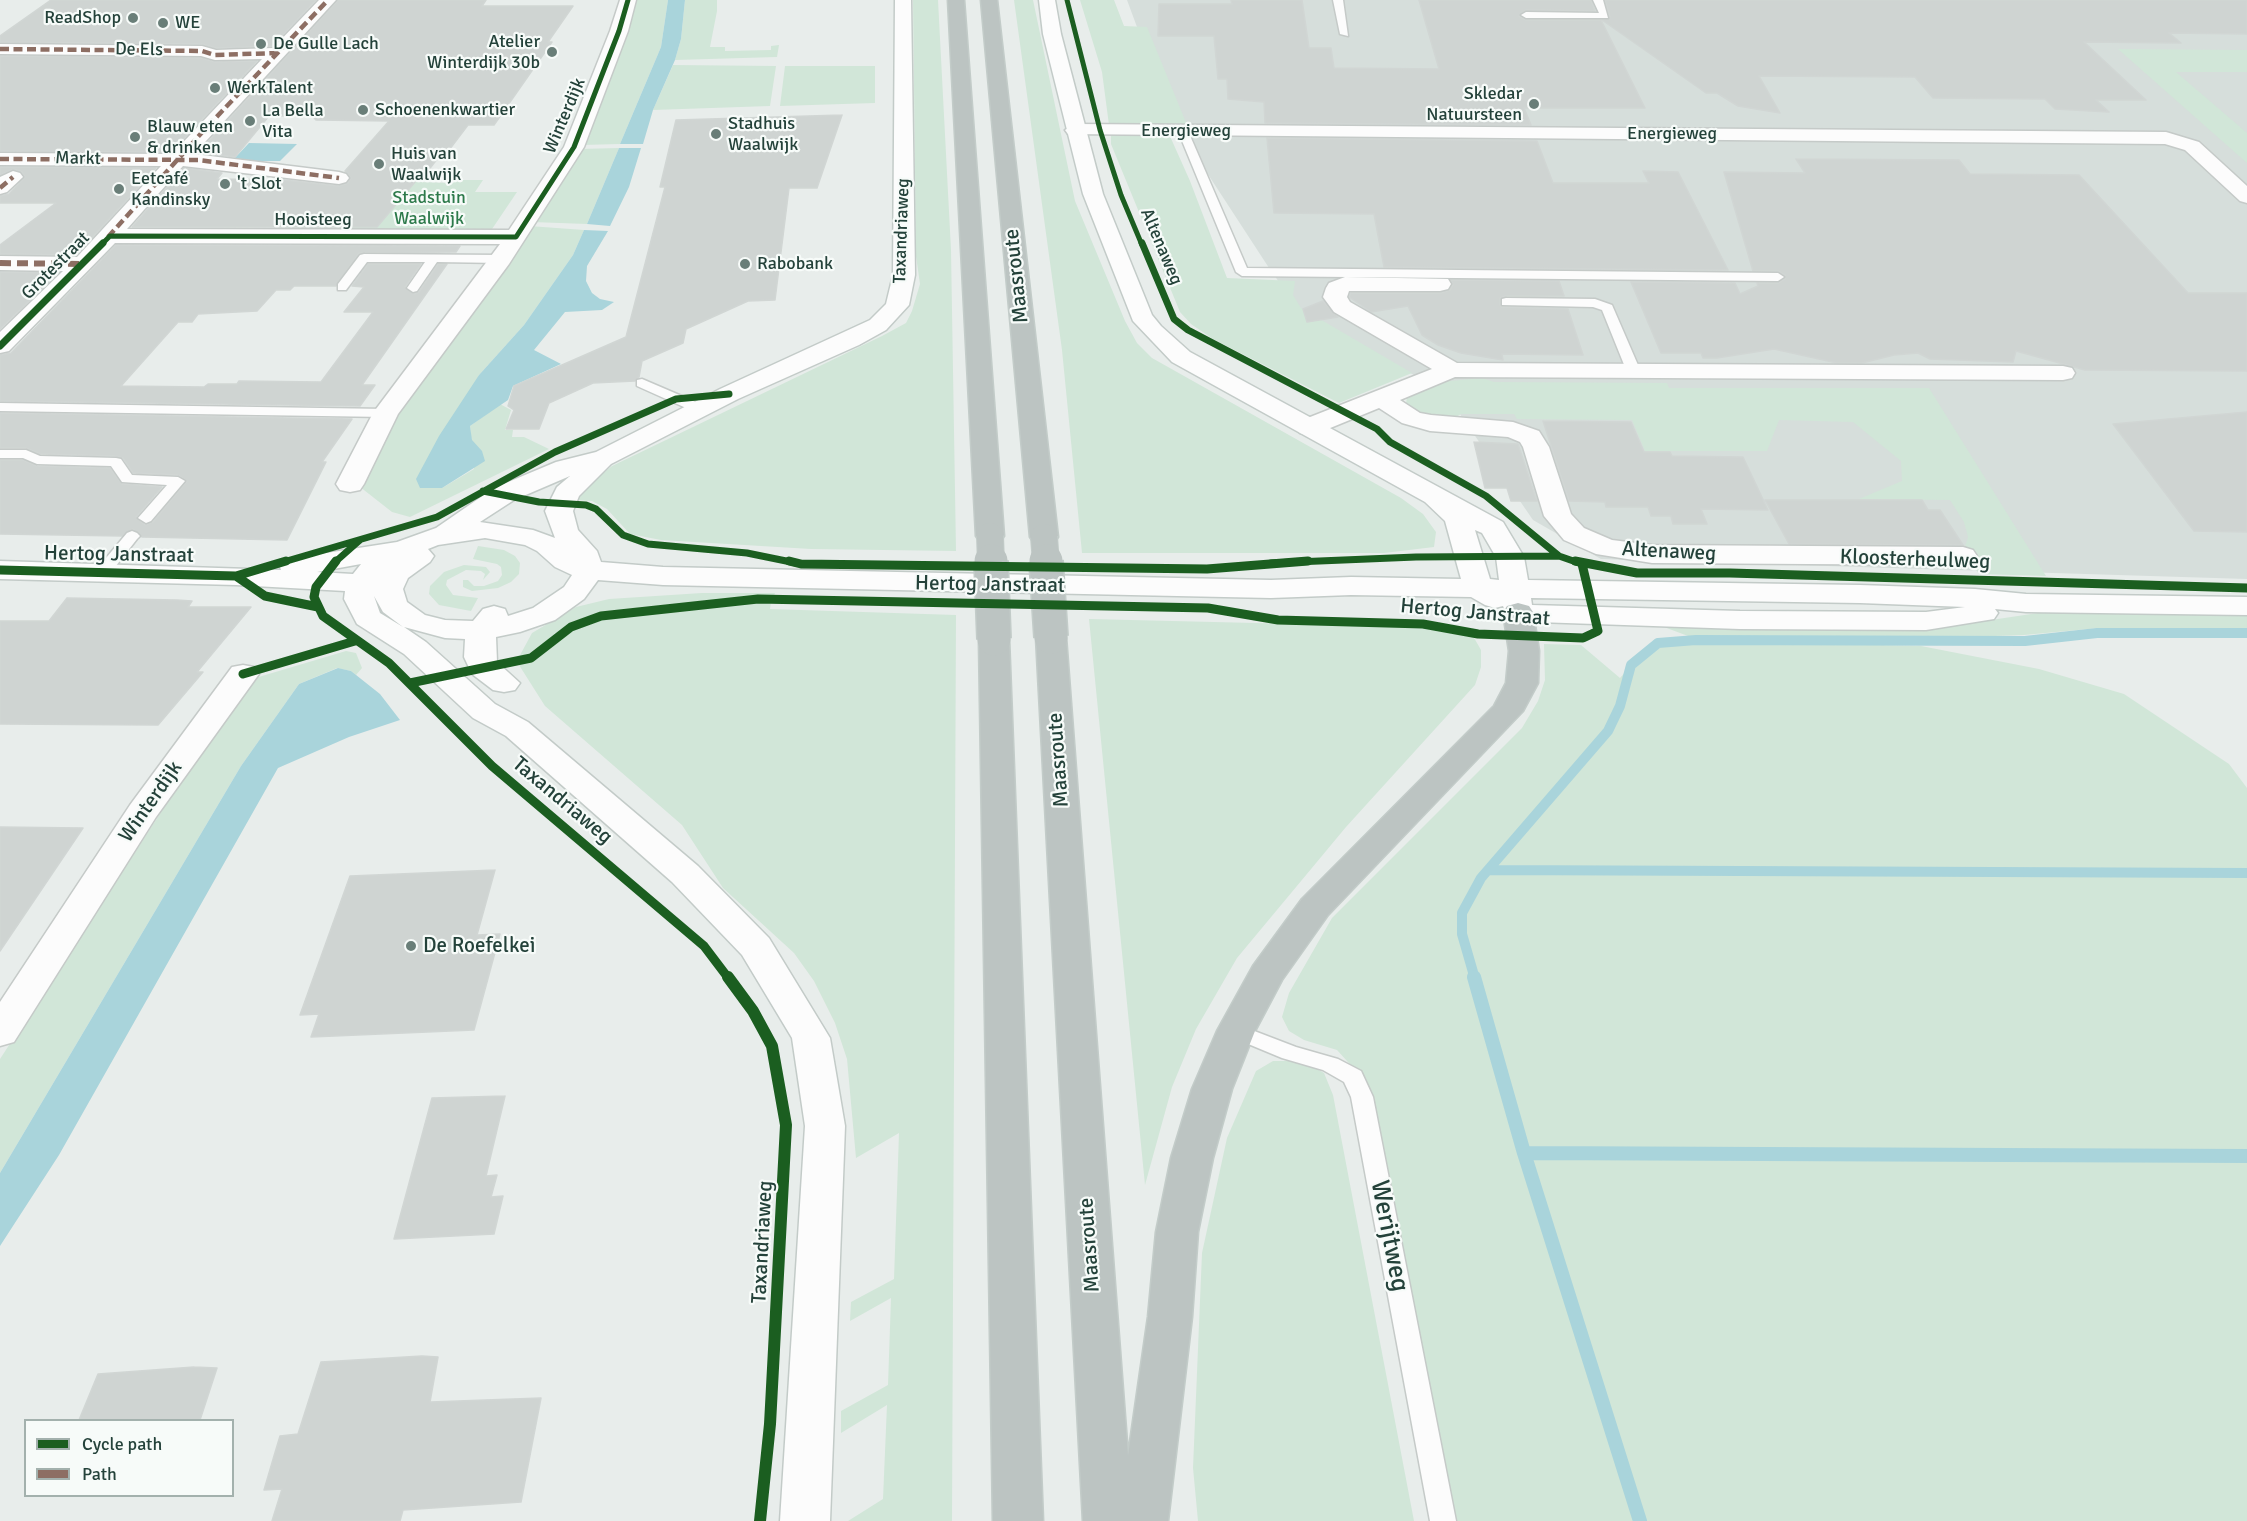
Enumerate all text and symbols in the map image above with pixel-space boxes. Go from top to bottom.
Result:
place label: ReadShop [44,7,121,29]
marker: ReadShop [126,11,140,25]
place label: WE [175,12,200,34]
marker: WE [156,16,170,30]
place label: Atelier Winterdijk 30b [427,31,540,74]
place label: De Gulle Lach [273,33,379,55]
marker: De Gulle Lach [254,37,268,51]
street label: De Els [115,39,163,61]
marker: Atelier Winterdijk 30b [545,45,559,59]
street label: Winterdijk [539,75,591,157]
place label: WerkTalent [227,77,313,99]
marker: WerkTalent [208,81,222,95]
place label: Skledar Natuursteen [1426,83,1522,125]
marker: Skledar Natuursteen [1527,97,1541,111]
place label: Schoenenkwartier [375,99,515,121]
place label: La Bella Vita [262,100,324,142]
marker: Schoenenkwartier [356,103,370,117]
place label: Stadhuis Waalwijk [728,113,798,156]
marker: La Bella Vita [243,114,257,128]
place label: Blauw eten & drinken [147,116,233,158]
street label: Energieweg [1141,120,1231,142]
street label: Energieweg [1627,123,1717,145]
marker: Stadhuis Waalwijk [709,127,723,141]
marker: Blauw eten & drinken [128,130,142,144]
place label: Huis van Waalwijk [391,143,461,186]
street label: Markt [55,148,101,170]
marker: Huis van Waalwijk [372,157,386,171]
place label: Eetcafé Kandinsky [131,168,210,210]
place label: 't Slot [237,173,282,195]
marker: 't Slot [218,177,232,191]
street label: Taxandriaweg [889,178,915,284]
marker: Eetcafé Kandinsky [112,182,126,196]
park label: Stadstuin Waalwijk [392,187,466,230]
street label: Altenaweg [1135,206,1187,288]
street label: Hooisteeg [274,209,352,231]
street label: Grotestraat [18,228,94,304]
street label: Maasroute [1000,228,1034,324]
place label: Rabobank [757,253,833,275]
marker: Rabobank [738,257,752,271]
street label: Altenaweg [1621,537,1717,567]
street label: Hertog Janstraat [44,541,194,569]
street label: Kloosterheulweg [1839,545,1991,575]
street label: Hertog Janstraat [915,571,1065,599]
street label: Hertog Janstraat [1399,594,1551,632]
street label: Maasroute [1043,712,1075,808]
street label: Taxandriaweg [507,752,617,850]
street label: Winterdijk [114,757,188,847]
place label: De Roefelkei [423,933,535,959]
marker: De Roefelkei [404,939,418,953]
street label: Werijtweg [1363,1178,1415,1294]
street label: Taxandriaweg [747,1180,779,1304]
street label: Maasroute [1074,1197,1106,1293]
legend [24,1419,234,1497]
text: Cycle path [82,1433,162,1455]
text: Path [82,1463,117,1485]

